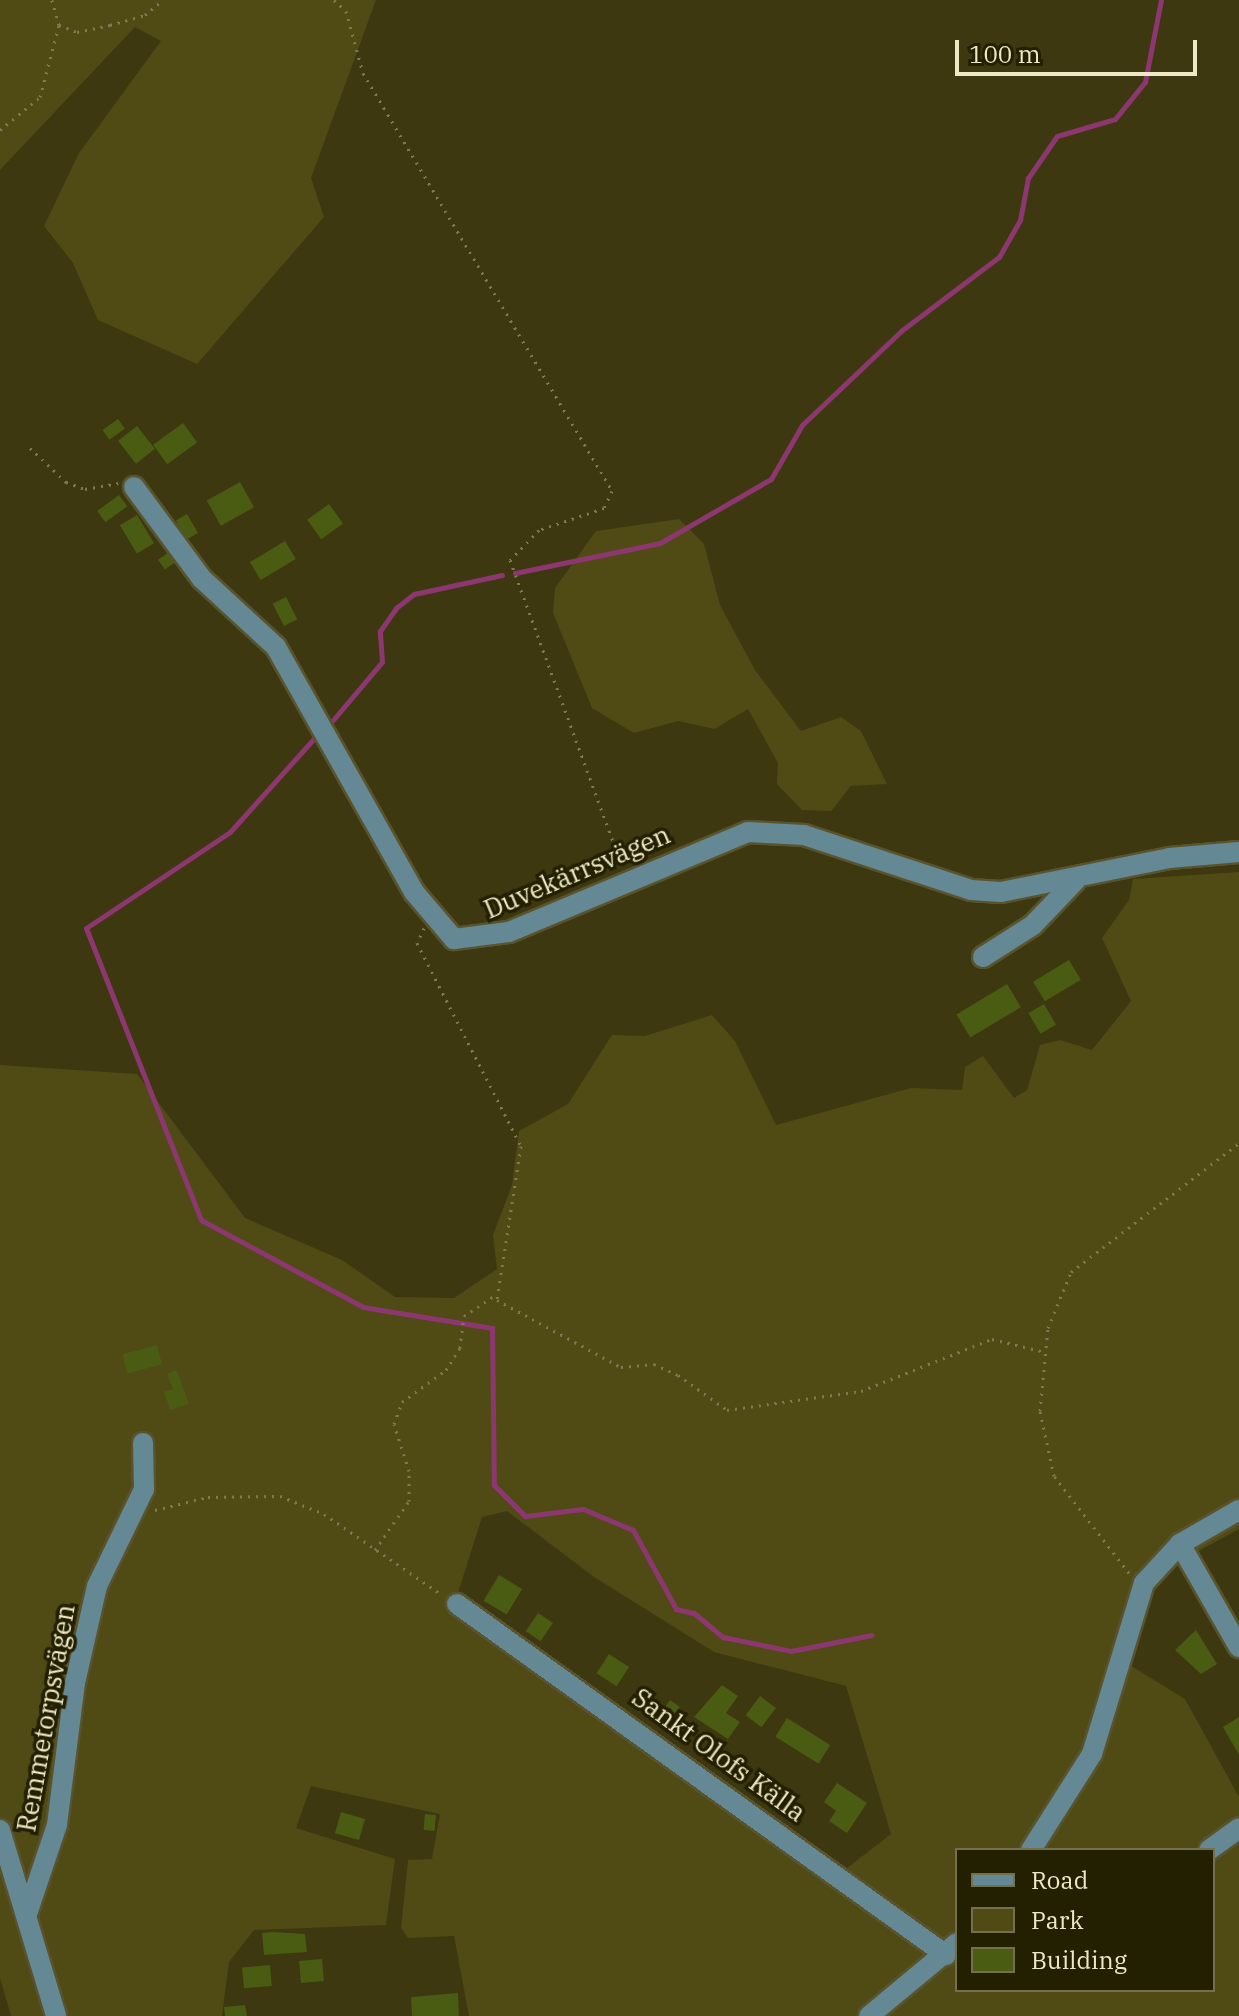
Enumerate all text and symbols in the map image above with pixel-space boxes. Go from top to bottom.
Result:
scale bar [959,24,1201,74]
text: 100 m [969,38,1041,70]
street label: Duvekärrsvägen [479,819,675,925]
street label: Remmetorpsvägen [11,1602,81,1834]
street label: Sankt Olofs Källa [626,1682,812,1828]
legend [955,1848,1215,1992]
text: Road [1031,1864,1088,1896]
text: Park [1031,1904,1083,1936]
text: Building [1031,1944,1127,1976]

